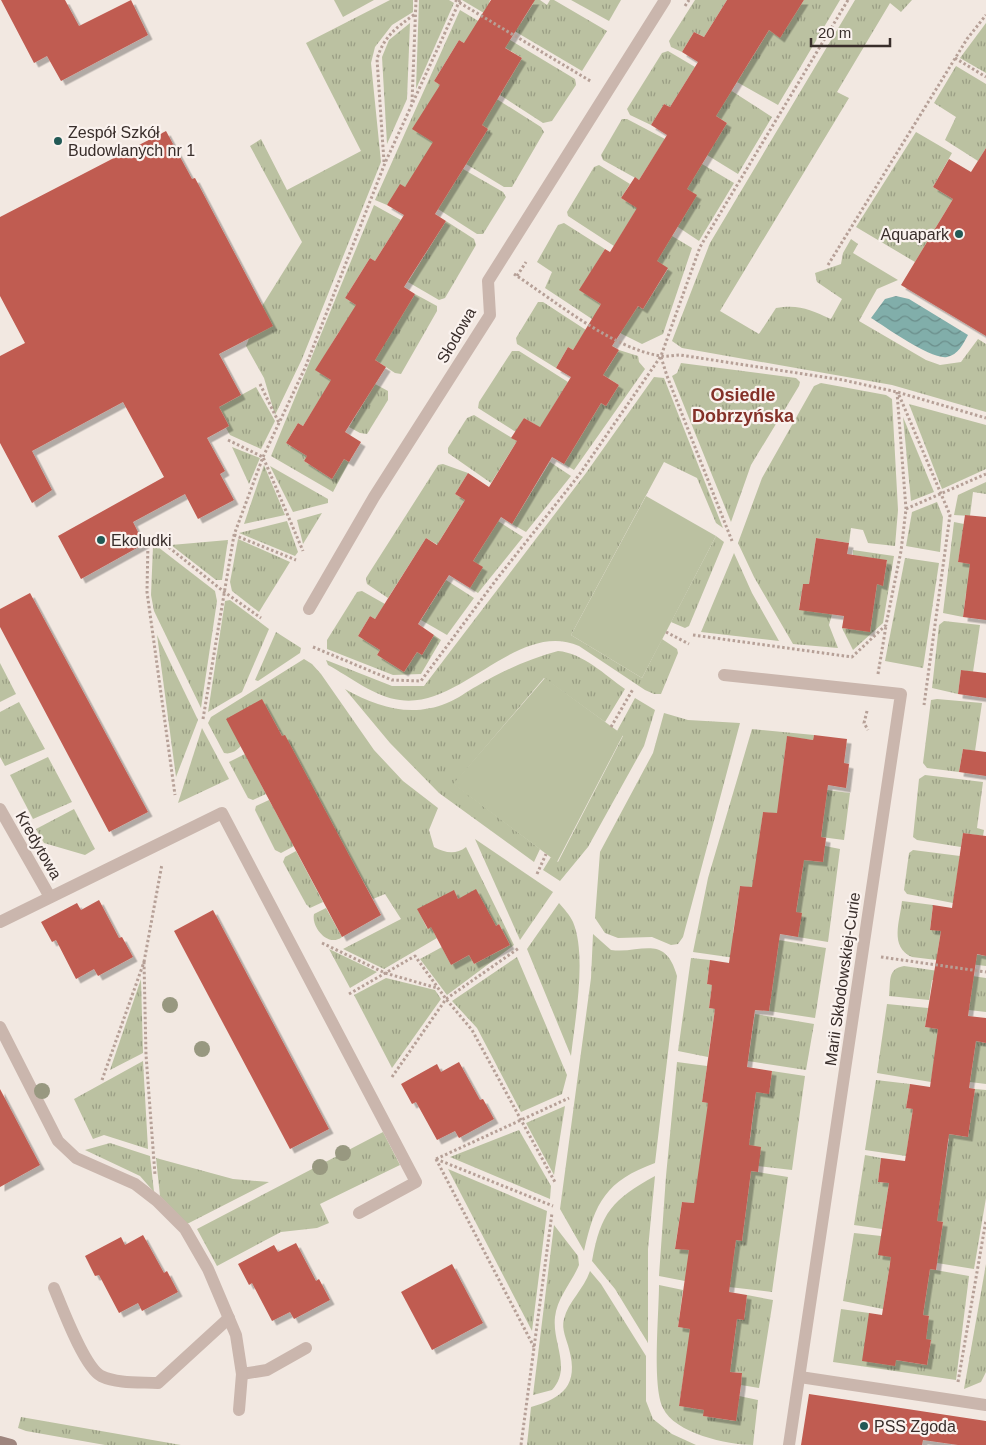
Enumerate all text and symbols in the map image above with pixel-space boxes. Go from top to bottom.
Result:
scale bar [811,15,890,47]
text: 20 m [818,24,851,41]
place label: Zespół Szkół Budowlanych nr 1 [68,124,195,159]
marker: Zespół Szkół Budowlanych nr 1 [52,135,64,147]
place label: Aquapark [881,226,950,243]
marker: Aquapark [953,228,965,240]
street label: Słodowa [434,304,479,366]
district label: Osiedle Dobrzyńska [692,385,795,426]
place label: Ekoludki [111,532,171,549]
marker: Ekoludki [95,534,107,546]
street label: Kredytowa [12,808,65,882]
street label: Marii Skłodowskiej-Curie [822,891,863,1067]
place label: PSS Zgoda [874,1418,956,1435]
marker: PSS Zgoda [858,1420,870,1432]

